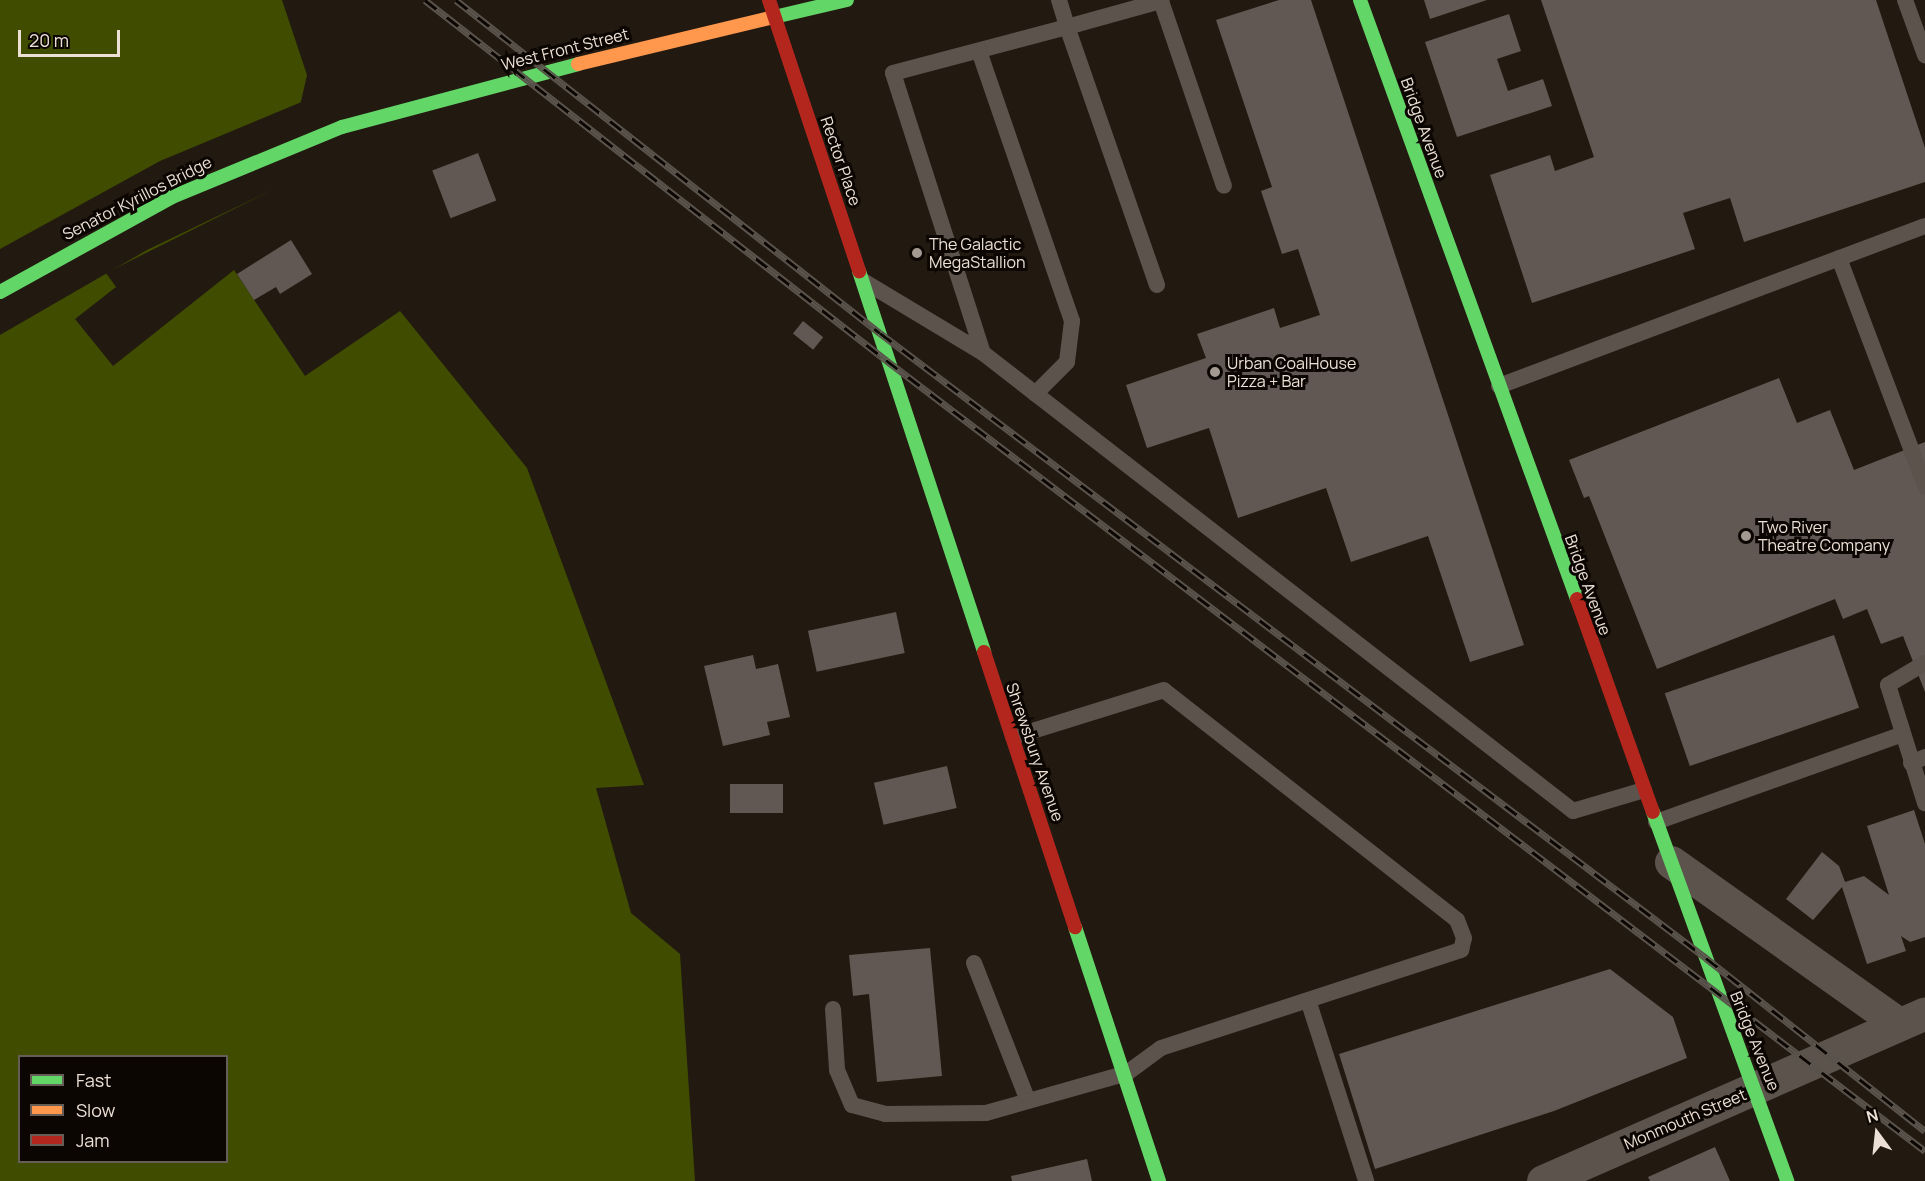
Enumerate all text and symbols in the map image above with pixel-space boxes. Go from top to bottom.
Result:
scale bar [21,18,123,56]
street label: West Front Street [499,24,631,74]
text: 20 m [29,28,69,52]
street label: Bridge Avenue [1397,75,1451,181]
street label: Rector Place [817,114,865,208]
street label: Senator Kyrillos Bridge [59,152,215,244]
place label: The Galactic MegaStallion [929,234,1025,272]
marker: The Galactic MegaStallion [910,246,924,260]
place label: Urban CoalHouse Pizza + Bar [1227,353,1356,391]
marker: Urban CoalHouse Pizza + Bar [1208,365,1222,379]
place label: Two River Theatre Company [1758,517,1890,555]
marker: Two River Theatre Company [1739,529,1753,543]
street label: Bridge Avenue [1561,532,1615,638]
street label: Shrewsbury Avenue [1002,680,1068,824]
street label: Bridge Avenue [1726,988,1784,1094]
legend [18,1055,228,1163]
text: Fast [76,1068,111,1092]
street label: Monmouth Street [1621,1085,1749,1153]
text: Slow [76,1098,115,1122]
north arrow [1847,1103,1907,1163]
text: N [1864,1104,1881,1128]
text: Jam [76,1128,110,1152]

